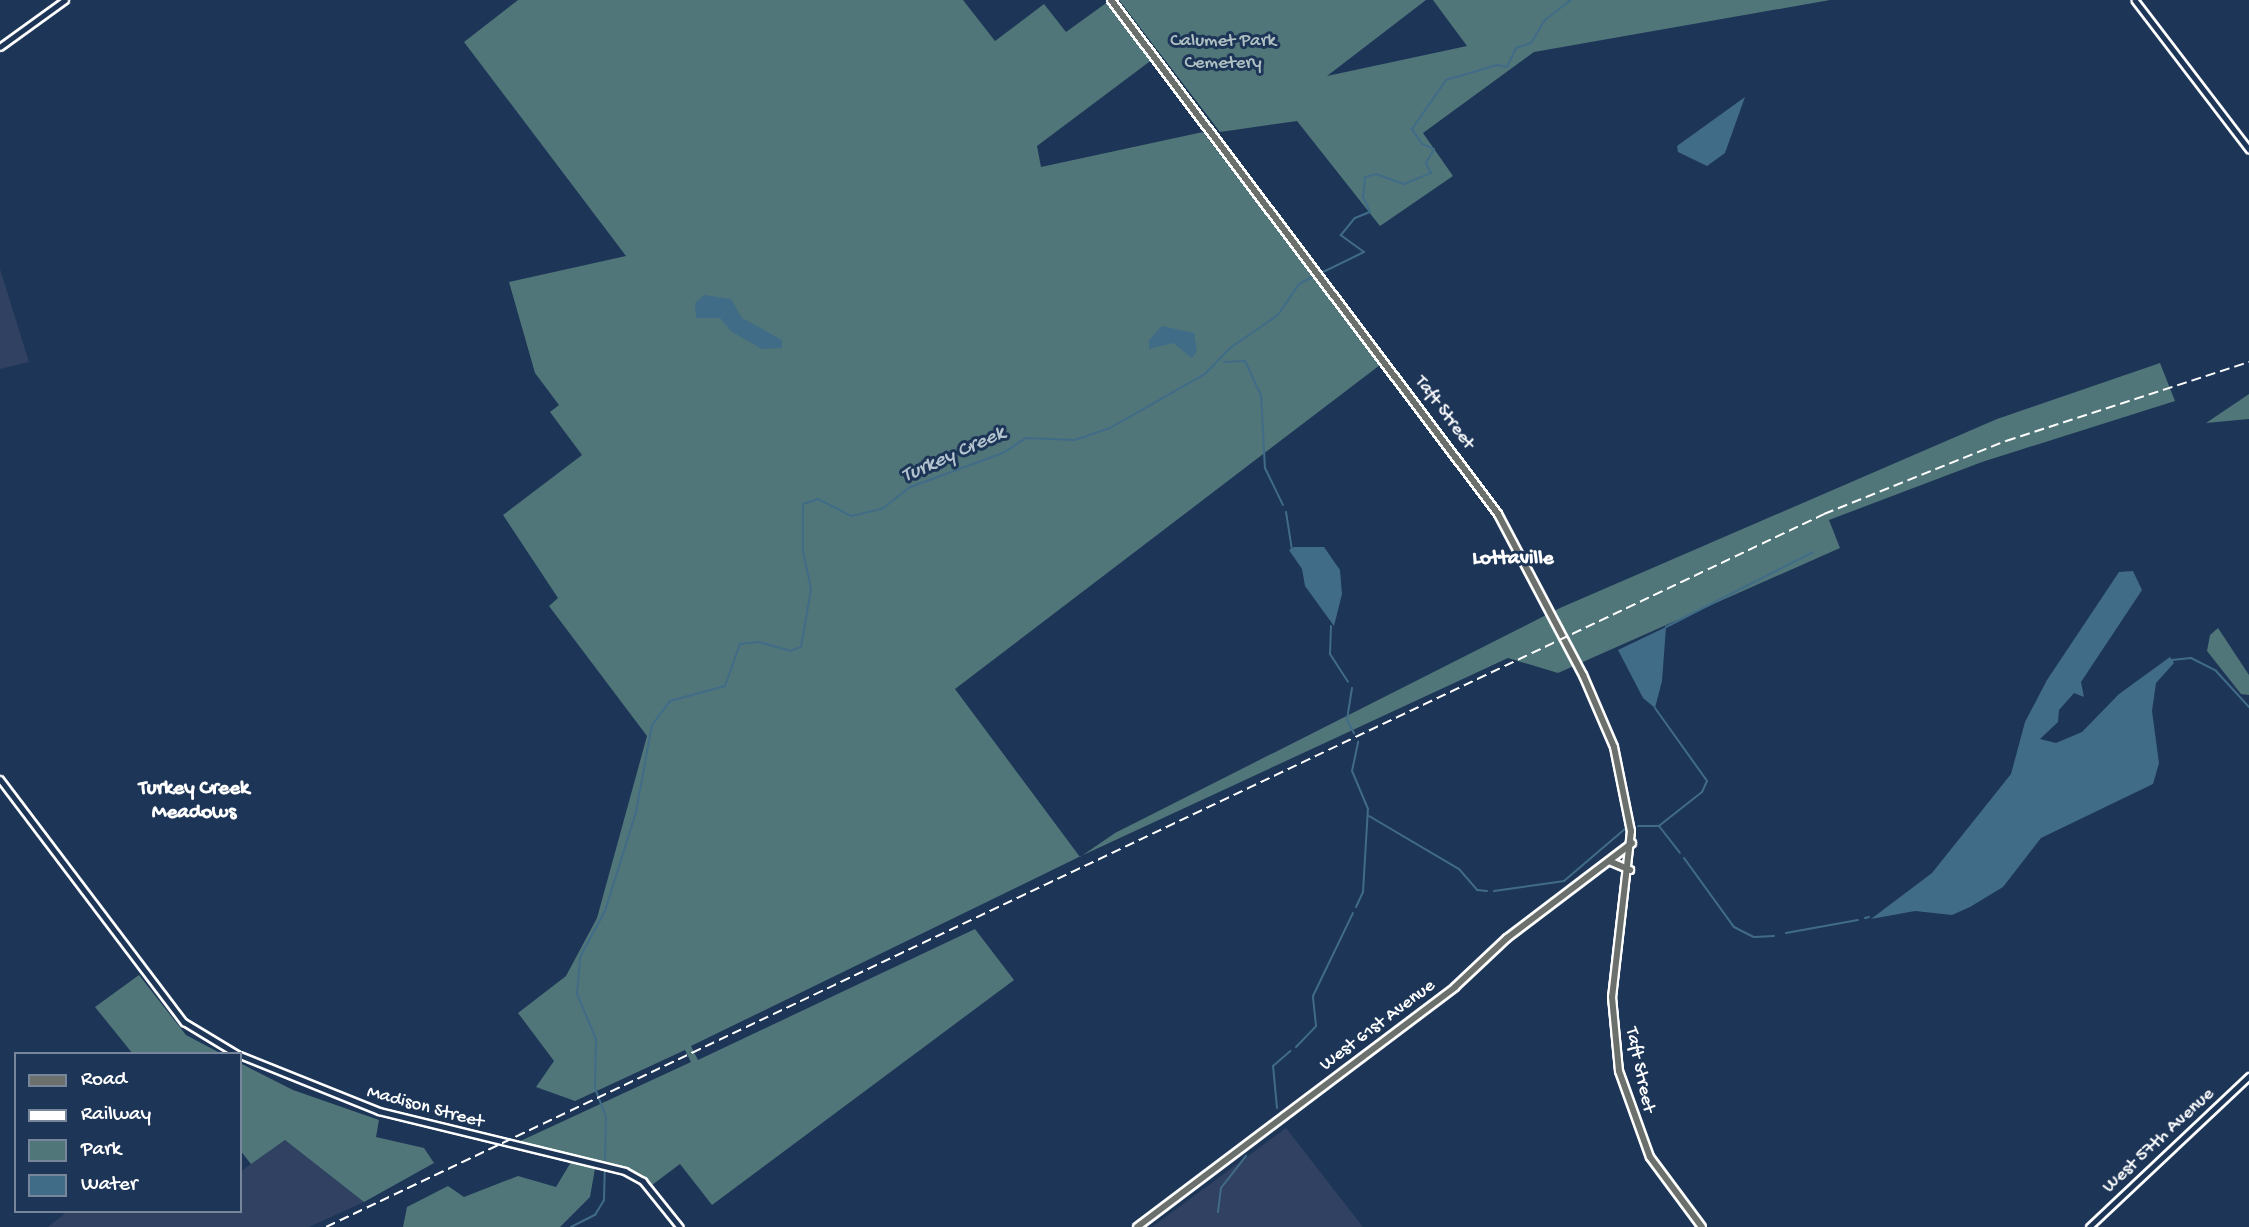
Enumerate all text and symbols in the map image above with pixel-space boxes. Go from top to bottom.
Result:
park label: Calumet Park Cemetery [1170,31,1276,75]
street label: Taft Street [1409,372,1479,454]
water label: Turkey Creek [898,422,1010,490]
district label: Lottaville [1472,547,1554,573]
district label: Turkey Creek Meadows [139,777,249,827]
street label: West 61st Avenue [1316,975,1440,1077]
street label: Taft Street [1619,1025,1659,1115]
legend [14,1052,242,1213]
text: Road [81,1068,127,1093]
street label: Madison Street [364,1081,486,1135]
street label: West 57th Avenue [2098,1083,2220,1199]
text: Railway [81,1103,151,1128]
text: Park [81,1138,121,1163]
text: Water [81,1173,137,1198]

